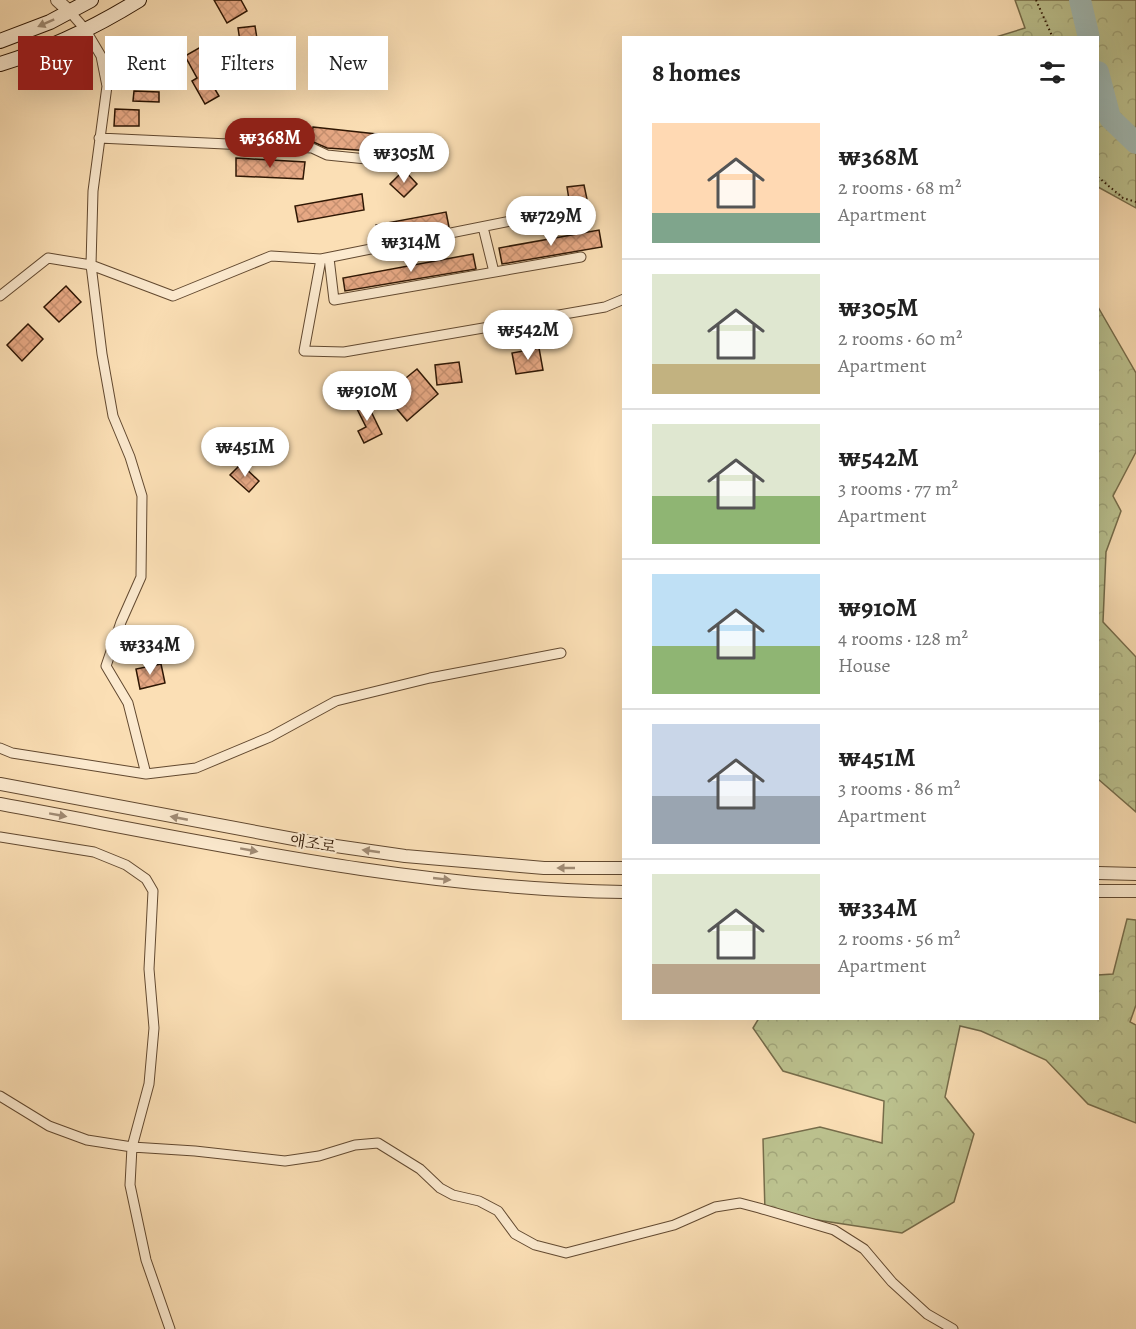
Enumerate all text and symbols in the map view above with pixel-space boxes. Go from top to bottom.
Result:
one-way arrow [37,18,55,28]
chip: Buy [18,36,93,90]
chip: Rent [105,36,187,90]
chip: Filters [199,36,296,90]
chip: New [308,36,388,90]
text: 8 homes [652,55,741,90]
icon: filters [1036,56,1069,89]
pin: ₩368M [228,118,312,169]
text: ₩368M [239,124,301,151]
pin: ₩305M [362,133,446,184]
text: ₩305M [373,139,435,166]
text: ₩368M [838,139,919,174]
icon: home [700,147,772,219]
text: 2 rooms · 68 m² [838,174,962,201]
pin: ₩729M [509,196,593,247]
text: Apartment [838,201,927,228]
text: ₩729M [520,202,582,229]
pin: ₩314M [369,222,453,273]
text: ₩314M [381,228,441,255]
text: ₩305M [838,290,918,325]
icon: home [700,298,772,370]
pin: ₩542M [486,310,570,361]
text: ₩542M [497,316,559,343]
text: 2 rooms · 60 m² [838,325,962,352]
text: Apartment [838,352,927,379]
pin: ₩910M [325,371,409,422]
text: ₩910M [336,377,398,404]
pin: ₩451M [203,427,287,478]
text: ₩451M [215,433,275,460]
text: ₩542M [838,440,919,475]
icon: home [700,448,772,520]
text: 3 rooms · 77 m² [838,475,958,502]
text: Apartment [838,502,927,529]
text: ₩910M [838,590,917,625]
icon: home [700,598,772,670]
pin: ₩334M [108,625,192,676]
text: 4 rooms · 128 m² [838,625,968,652]
text: ₩334M [119,631,181,658]
text: House [838,652,890,679]
text: ₩451M [838,740,916,775]
icon: home [700,748,772,820]
text: 3 rooms · 86 m² [838,775,960,802]
text: Apartment [838,802,927,829]
one-way arrow [48,811,67,820]
one-way arrow [170,813,189,822]
street label: 애조로 [288,830,338,859]
one-way arrow [240,846,259,855]
one-way arrow [362,846,381,856]
one-way arrow [556,863,575,873]
one-way arrow [433,874,452,883]
text: ₩334M [838,890,918,925]
icon: home [700,898,772,970]
text: 2 rooms · 56 m² [838,925,960,952]
text: Apartment [838,952,927,979]

